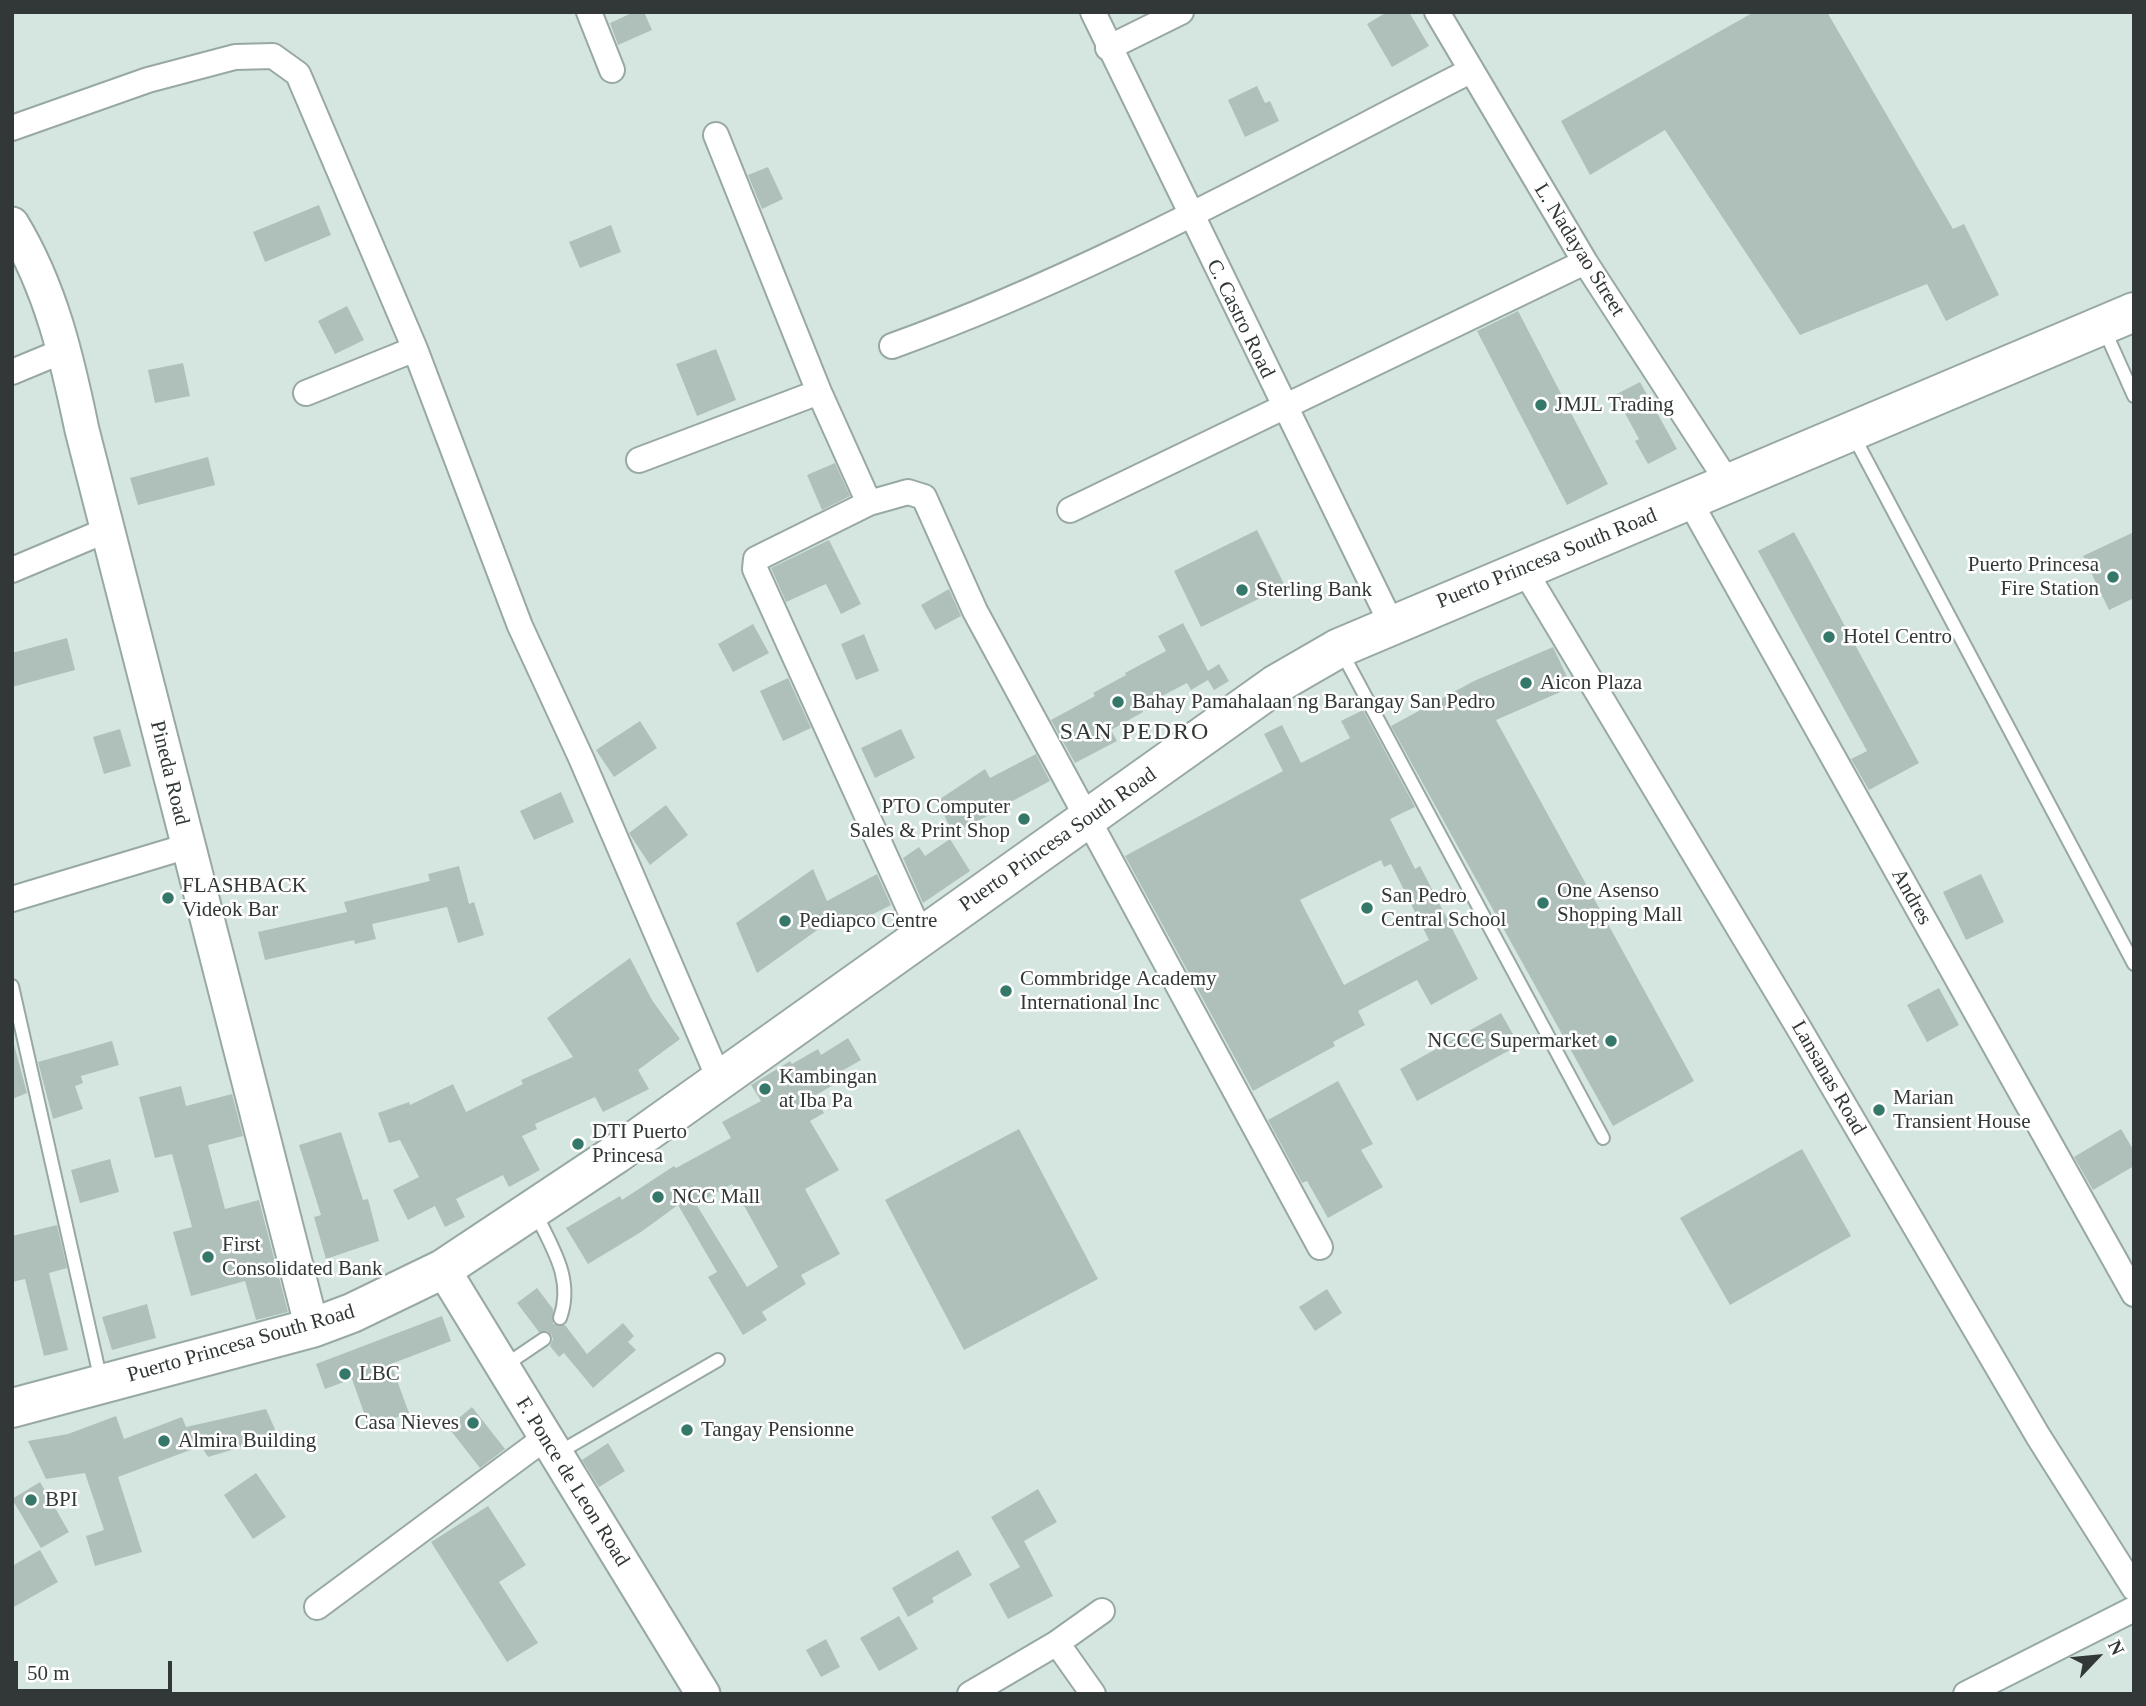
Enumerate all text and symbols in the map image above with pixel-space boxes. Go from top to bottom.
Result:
street label: L. Nadayao Street [1528,179,1630,321]
street label: C. Castro Road [1200,256,1280,382]
place label: JMJL Trading [1555,392,1674,418]
marker: JMJL Trading [1533,397,1549,413]
street label: Puerto Princesa South Road [1433,503,1661,615]
place label: Puerto Princesa Fire Station [1968,552,2099,602]
marker: Puerto Princesa Fire Station [2105,569,2121,585]
place label: Sterling Bank [1256,577,1372,603]
marker: Sterling Bank [1234,582,1250,598]
place label: Hotel Centro [1843,624,1952,650]
marker: Hotel Centro [1821,629,1837,645]
place label: Aicon Plaza [1540,670,1642,696]
marker: Aicon Plaza [1518,675,1534,691]
place label: Bahay Pamahalaan ng Barangay San Pedro [1132,689,1495,715]
marker: Bahay Pamahalaan ng Barangay San Pedro [1110,694,1126,710]
street label: Pineda Road [144,718,194,828]
district label: SAN PEDRO [1061,719,1209,747]
street label: Puerto Princesa South Road [954,762,1162,918]
place label: PTO Computer Sales & Print Shop [850,794,1010,844]
marker: PTO Computer Sales & Print Shop [1016,811,1032,827]
street label: Andres [1885,864,1937,930]
place label: FLASHBACK Videok Bar [182,873,307,923]
place label: One Asenso Shopping Mall [1557,878,1682,928]
place label: San Pedro Central School [1381,883,1506,933]
marker: FLASHBACK Videok Bar [160,890,176,906]
marker: One Asenso Shopping Mall [1535,895,1551,911]
marker: San Pedro Central School [1359,900,1375,916]
place label: Pediapco Centre [799,908,937,934]
marker: Pediapco Centre [777,913,793,929]
place label: Commbridge Academy International Inc [1020,966,1217,1016]
marker: Commbridge Academy International Inc [998,983,1014,999]
street label: Lansanas Road [1785,1016,1871,1140]
place label: NCCC Supermarket [1427,1028,1597,1054]
marker: NCCC Supermarket [1603,1033,1619,1049]
place label: Kambingan at Iba Pa [779,1064,877,1114]
marker: Kambingan at Iba Pa [757,1081,773,1097]
place label: Marian Transient House [1893,1085,2030,1135]
marker: Marian Transient House [1871,1102,1887,1118]
place label: DTI Puerto Princesa [592,1119,687,1169]
marker: DTI Puerto Princesa [570,1136,586,1152]
place label: NCC Mall [672,1184,760,1210]
marker: NCC Mall [650,1189,666,1205]
place label: First Consolidated Bank [222,1232,382,1282]
marker: First Consolidated Bank [200,1249,216,1265]
street label: Puerto Princesa South Road [125,1299,357,1389]
place label: LBC [359,1361,400,1387]
marker: LBC [337,1366,353,1382]
street label: F. Ponce de Leon Road [510,1393,634,1571]
place label: Casa Nieves [355,1410,459,1436]
marker: Casa Nieves [465,1415,481,1431]
place label: Tangay Pensionne [701,1417,854,1443]
marker: Tangay Pensionne [679,1422,695,1438]
place label: Almira Building [178,1428,316,1454]
marker: Almira Building [156,1433,172,1449]
place label: BPI [45,1487,78,1513]
marker: BPI [23,1492,39,1508]
north arrow [2062,1622,2132,1692]
text: N [2104,1637,2129,1658]
scale bar [18,1646,175,1690]
text: 50 m [27,1661,70,1685]

